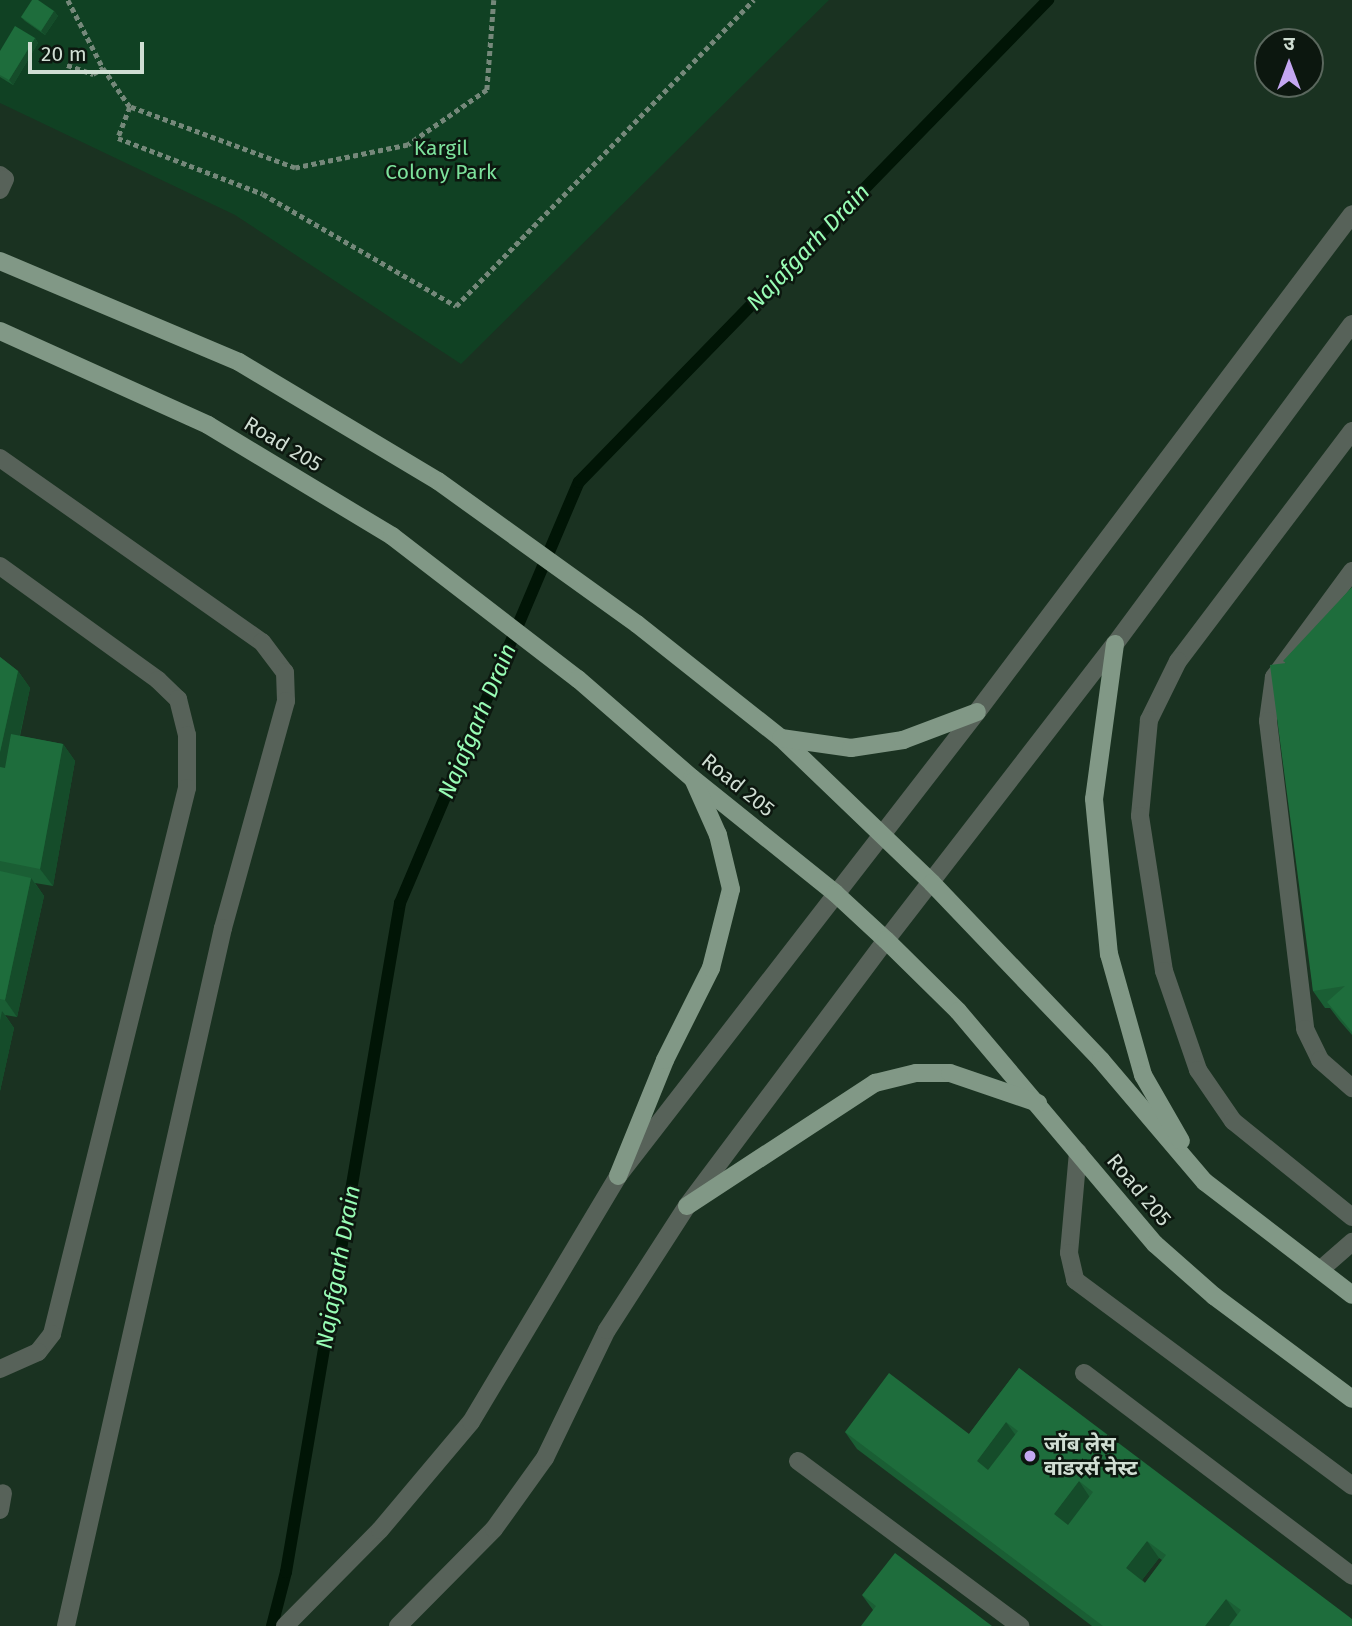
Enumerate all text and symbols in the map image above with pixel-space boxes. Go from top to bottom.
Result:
scale bar [32,28,147,72]
north arrow [1254,28,1324,98]
text: उ [1283,32,1295,55]
text: 20 m [41,41,87,67]
park label: Kargil Colony Park [385,135,497,185]
water label: Najafgarh Drain [741,178,875,316]
street label: Road 205 [239,411,327,477]
water label: Najafgarh Drain [432,639,522,803]
street label: Road 205 [696,748,780,822]
street label: Road 205 [1102,1149,1176,1231]
water label: Najafgarh Drain [310,1183,366,1351]
place label: जॉब लेस वांडरर्स नेस्ट [1044,1431,1138,1481]
marker: जॉब लेस वांडरर्स नेस्ट [1022,1448,1038,1464]

